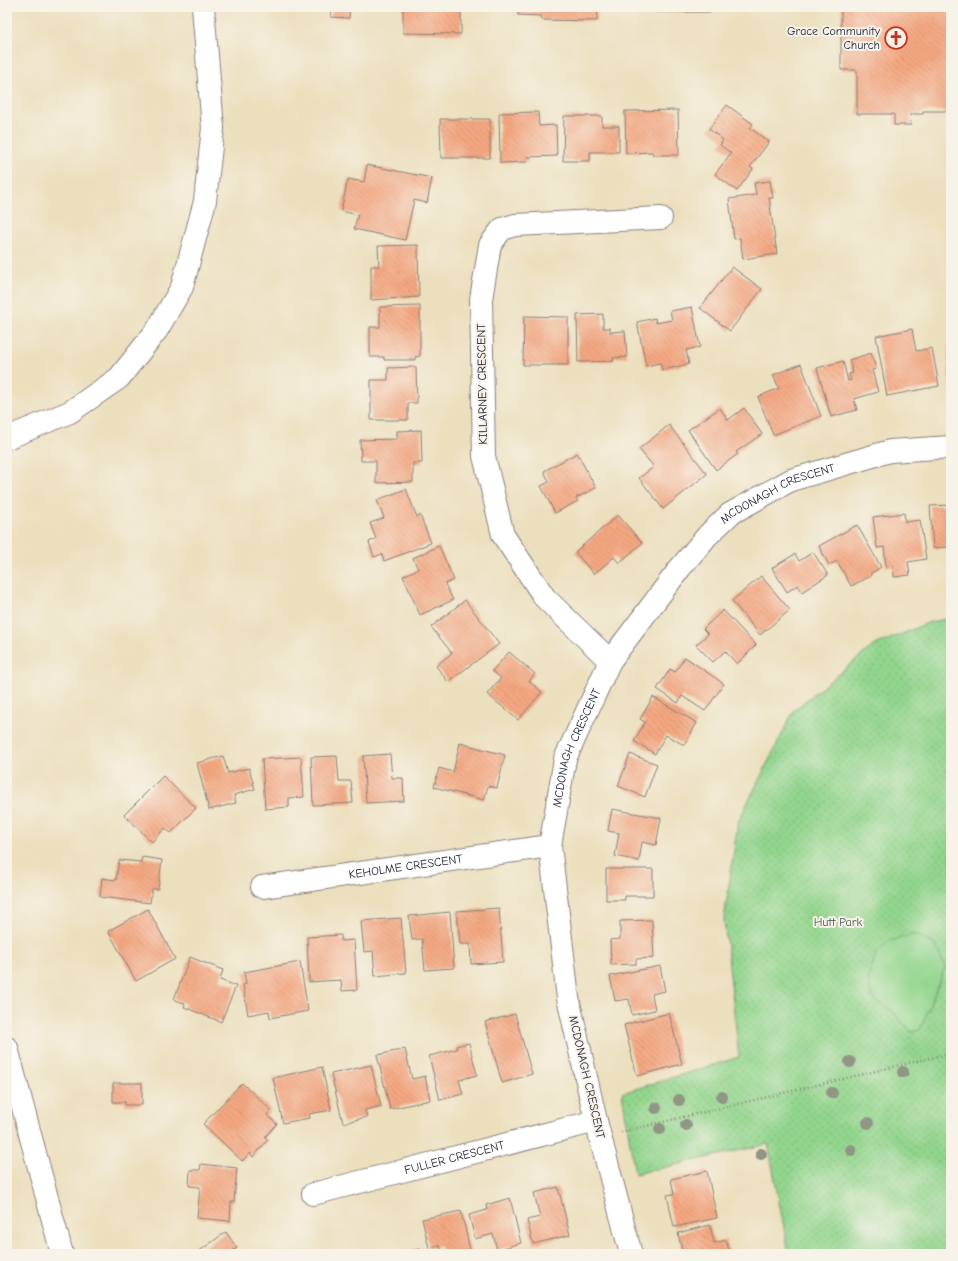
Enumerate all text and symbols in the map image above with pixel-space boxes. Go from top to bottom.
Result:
place label: Grace Community Church [787,24,881,52]
church icon: Grace Community Church [883,25,909,51]
street label: KILLARNEY CRESCENT [474,323,490,445]
street label: MCDONAGH CRESCENT [717,460,837,527]
street label: MCDONAGH CRESCENT [550,685,604,809]
street label: KEHOLME CRESCENT [348,851,464,882]
park label: Hutt Park [814,915,863,929]
street label: MCDONAGH CRESCENT [566,1014,608,1141]
street label: FULLER CRESCENT [403,1138,507,1177]

